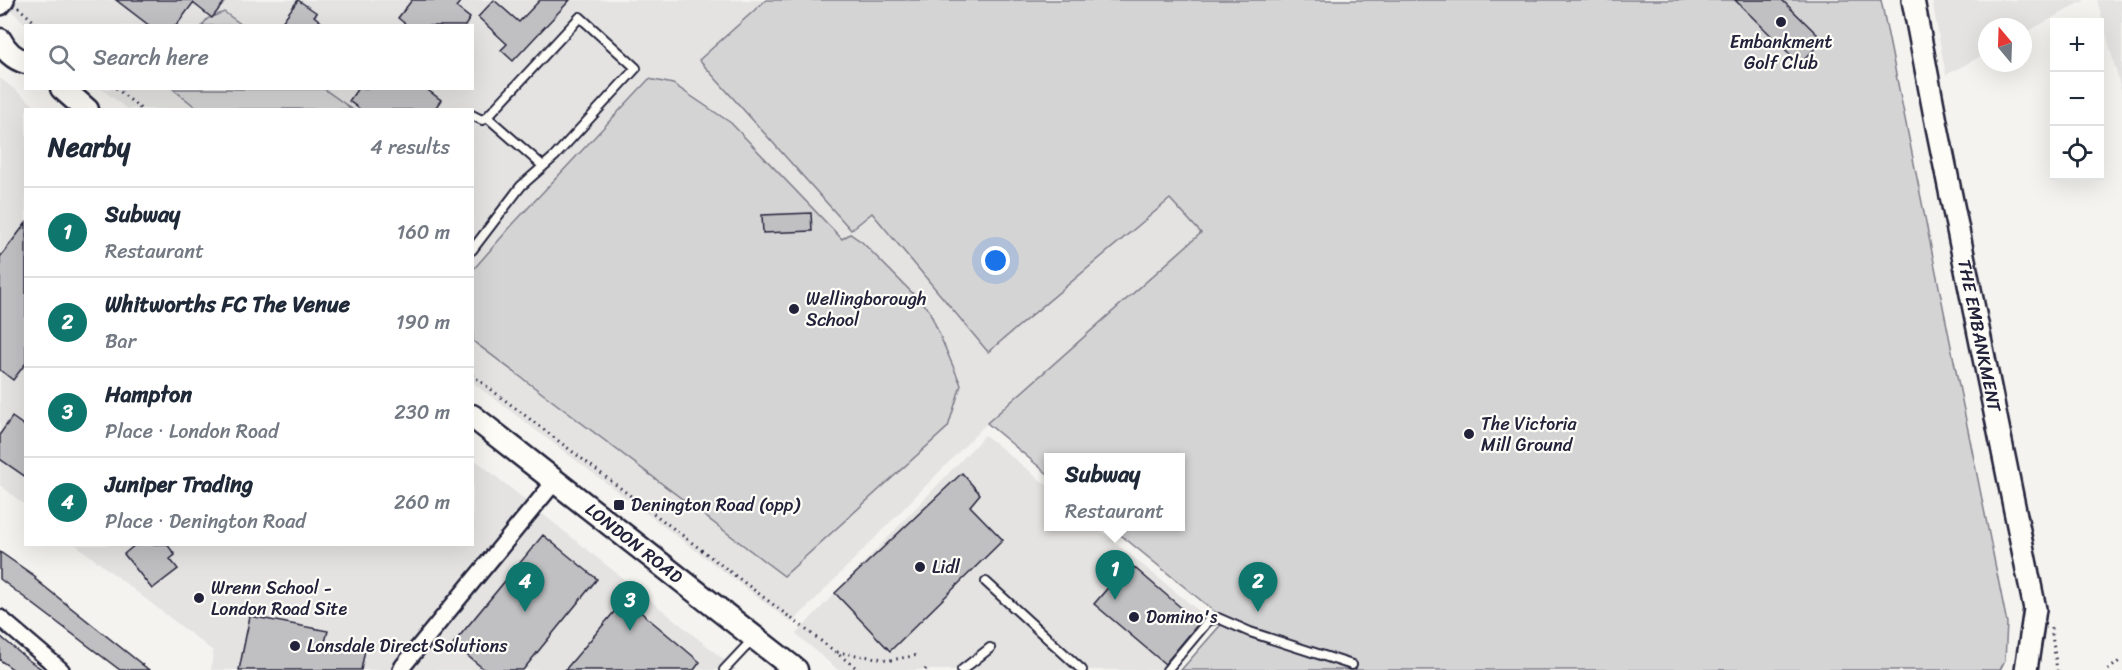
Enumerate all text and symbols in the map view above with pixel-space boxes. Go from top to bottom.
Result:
marker: Embankment Golf Club [1774,15,1788,29]
north arrow [1978,18,2032,72]
map controls [2050,18,2104,180]
button: + [2050,18,2104,72]
search box [24,24,474,90]
place label: Embankment Golf Club [1730,26,1832,79]
text: Search here [93,38,209,77]
icon: search [45,41,78,74]
button: − [2050,72,2104,126]
text: Nearby [48,124,130,170]
button: locate [2050,126,2104,180]
text: 4 results [370,130,450,165]
text: Subway [105,195,180,234]
text: 1 [63,215,72,250]
text: 160 m [397,215,450,250]
text: Restaurant [105,234,204,269]
your location [981,246,1010,275]
street label: THE EMBANKMENT [1948,256,2011,416]
place label: Wellingborough School [806,283,926,336]
text: Whitworths FC The Venue [105,285,350,324]
marker: Wellingborough School [787,302,801,316]
text: 2 [62,305,73,340]
text: 190 m [396,305,450,340]
text: Bar [105,324,136,359]
text: Hampton [105,375,192,414]
text: 3 [62,395,73,430]
text: 230 m [394,395,450,430]
place label: The Victoria Mill Ground [1481,408,1578,461]
text: Place · London Road [105,414,278,449]
marker: The Victoria Mill Ground [1462,427,1476,441]
popup [1044,453,1185,531]
text: Subway [1065,455,1140,494]
text: Juniper Trading [105,465,253,504]
text: 4 [61,485,74,520]
text: 260 m [394,485,450,520]
place label: Denington Road (opp) [631,489,801,521]
street label: LONDON ROAD [578,494,690,592]
text: Restaurant [1065,494,1164,529]
marker: Denington Road (opp) [612,498,626,512]
text: Place · Denington Road [105,504,306,539]
pin: 1 [1096,550,1134,600]
place label: Lidl [932,551,961,583]
marker: Lidl [913,560,927,574]
pin: 4 [506,562,544,612]
pin: 2 [1238,562,1278,612]
place label: Wrenn School - London Road Site [211,572,347,625]
pin: 3 [610,582,650,631]
marker: Wrenn School - London Road Site [192,591,206,605]
place label: Domino's [1146,601,1218,633]
marker: Domino's [1127,610,1141,624]
place label: Lonsdale Direct Solutions [307,630,508,662]
marker: Lonsdale Direct Solutions [288,639,302,653]

